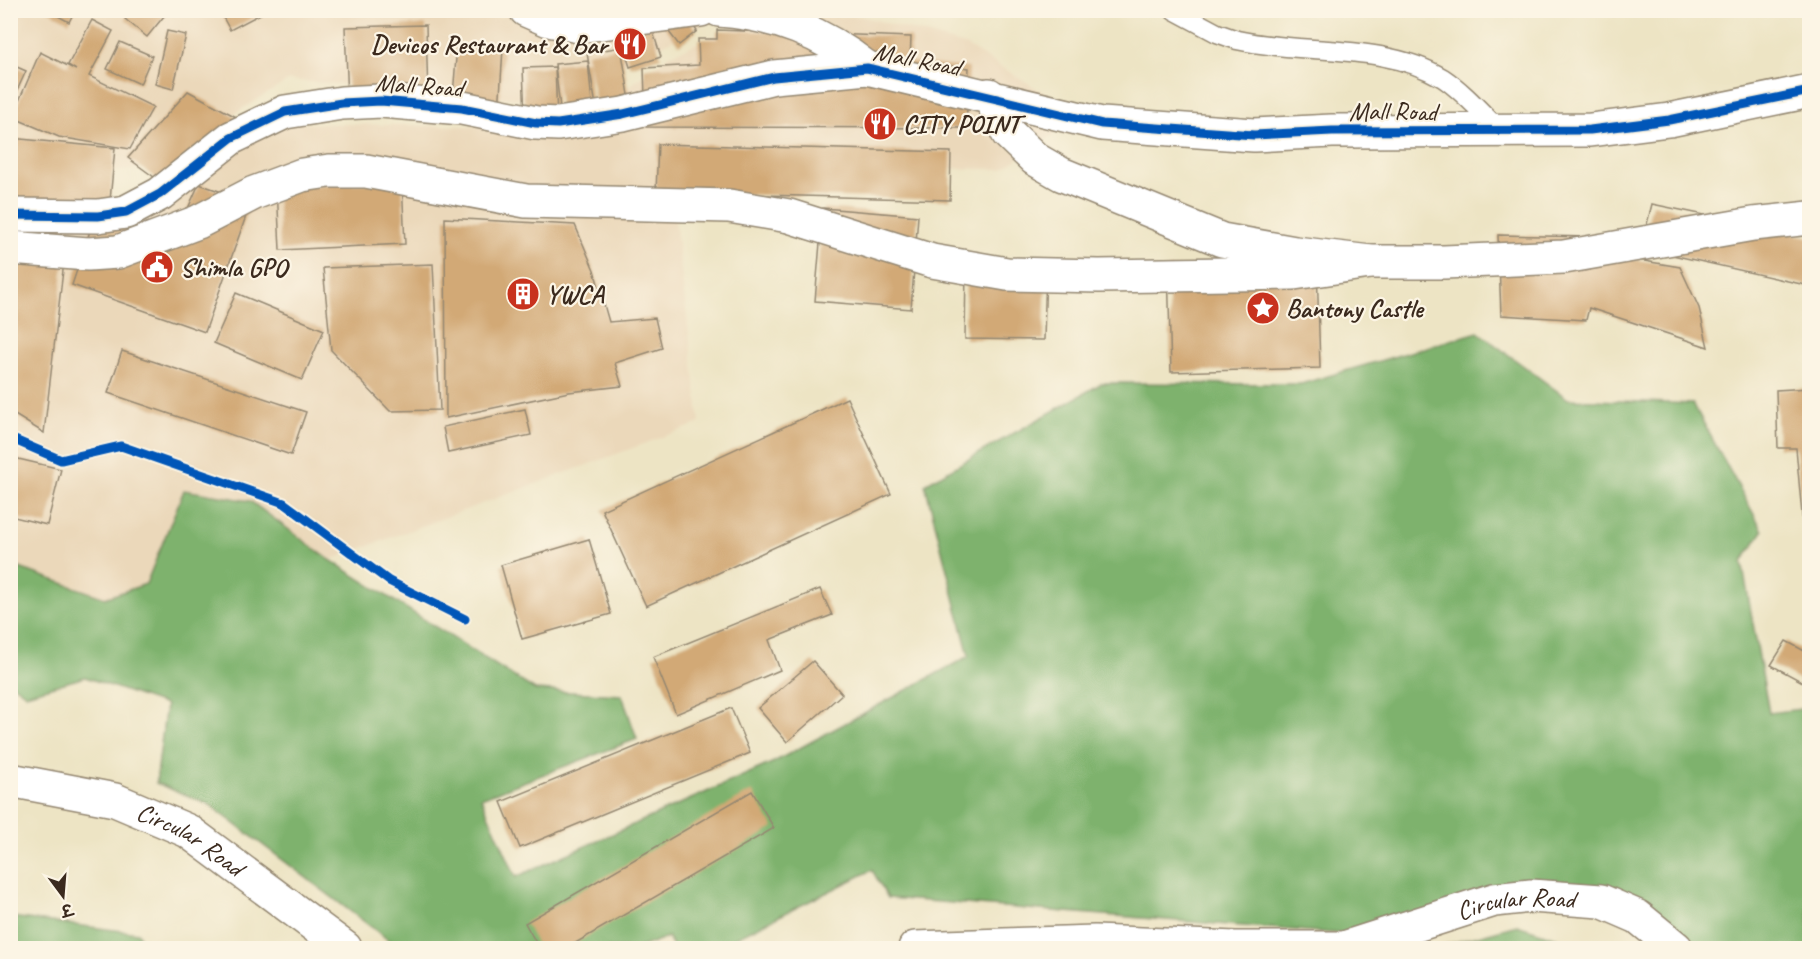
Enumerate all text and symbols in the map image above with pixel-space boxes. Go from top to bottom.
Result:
restaurant icon: Devicos Restaurant & Bar [612,26,648,62]
place label: Devicos Restaurant & Bar [371,28,610,61]
street label: Mall Road [870,35,967,85]
street label: Mall Road [374,66,468,105]
street label: Mall Road [1349,95,1441,128]
restaurant icon: CITY POINT [862,106,898,142]
place label: CITY POINT [903,108,1027,141]
public building icon: Shimla GPO [139,249,175,285]
place label: Shimla GPO [180,251,290,284]
building icon: YWCA [505,276,541,312]
place label: YWCA [546,278,605,311]
place icon: Bantony Castle [1245,290,1281,326]
place label: Bantony Castle [1286,292,1425,325]
street label: Circular Road [132,795,253,886]
north arrow [33,866,93,926]
street label: Circular Road [1452,880,1580,928]
text: उ [58,898,77,921]

